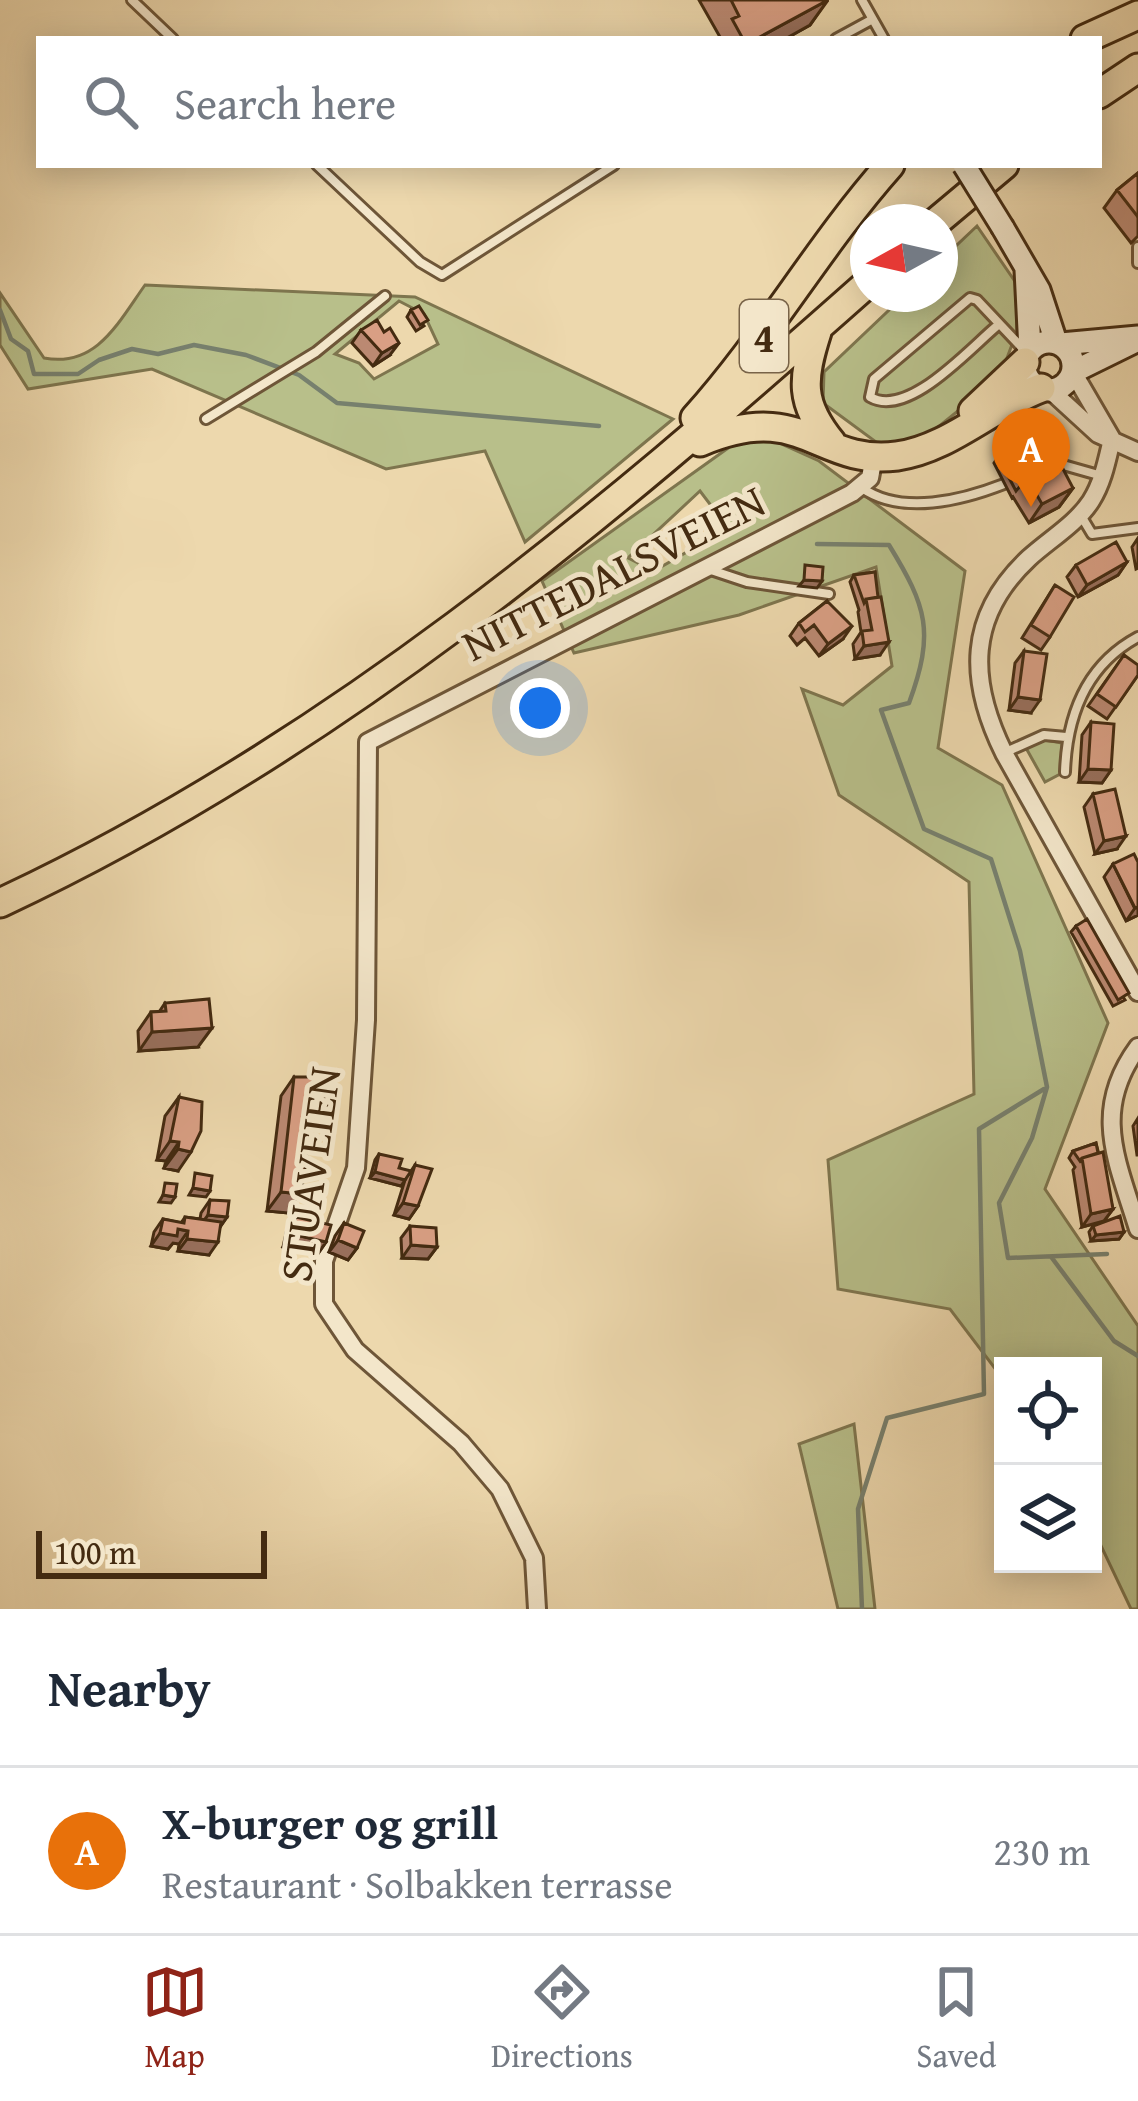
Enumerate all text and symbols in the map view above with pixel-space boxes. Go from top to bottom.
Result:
search box [36,36,1102,168]
icon: search [78,69,144,135]
text: Search here [174,70,396,135]
north arrow [850,204,958,312]
road number: 4 [740,300,788,372]
pin: A [992,408,1070,507]
street label: NITTEDALSVEIEN [450,468,776,676]
your location [510,678,570,738]
street label: STUAVEIEN [262,1062,356,1286]
map controls [994,1357,1102,1573]
button: locate [994,1357,1102,1465]
button: layers [994,1465,1102,1573]
scale bar [36,1525,267,1578]
text: 100 m [54,1528,136,1576]
text: Nearby [48,1650,211,1725]
text: X-burger og grill [162,1790,498,1855]
text: A [75,1822,99,1879]
text: 230 m [993,1822,1090,1879]
text: Restaurant · Solbakken terrasse [162,1855,673,1912]
tab: Map [142,1959,208,2079]
tab: Directions [491,1959,633,2079]
tab: Saved [916,1959,996,2079]

